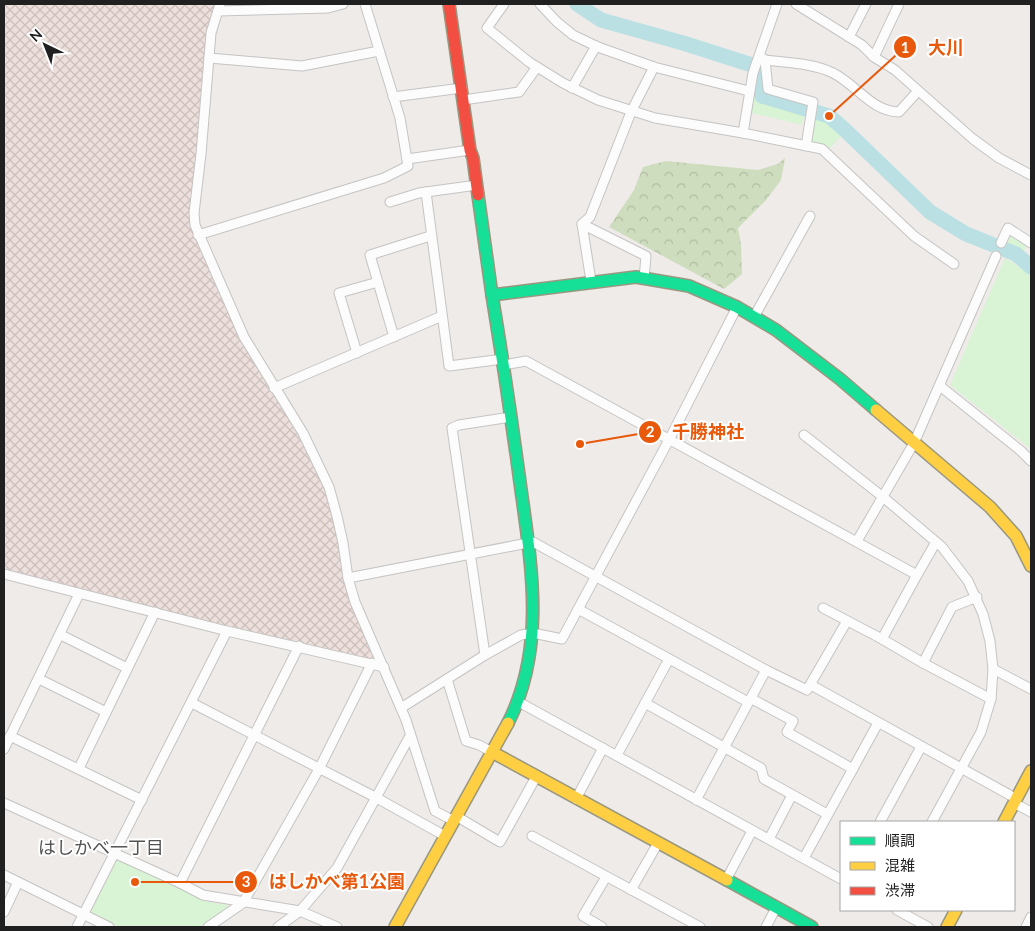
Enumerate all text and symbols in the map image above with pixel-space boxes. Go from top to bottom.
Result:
north arrow [20,20,70,70]
text: N [26,25,46,45]
callout: 大川 [893,31,974,64]
text: 大川 [928,36,964,58]
text: 1 [901,38,909,56]
callout: 千勝神社 [637,415,754,448]
text: 千勝神社 [672,420,744,442]
text: 2 [646,422,655,440]
legend [840,821,1015,911]
text: 順調 [885,831,915,849]
district label: はしかべ一丁目 [38,836,164,858]
text: 混雑 [885,856,915,874]
callout: はしかべ第1公園 [234,865,415,898]
text: はしかべ第1公園 [269,870,405,892]
text: 3 [242,872,250,890]
text: 渋滞 [885,881,915,899]

